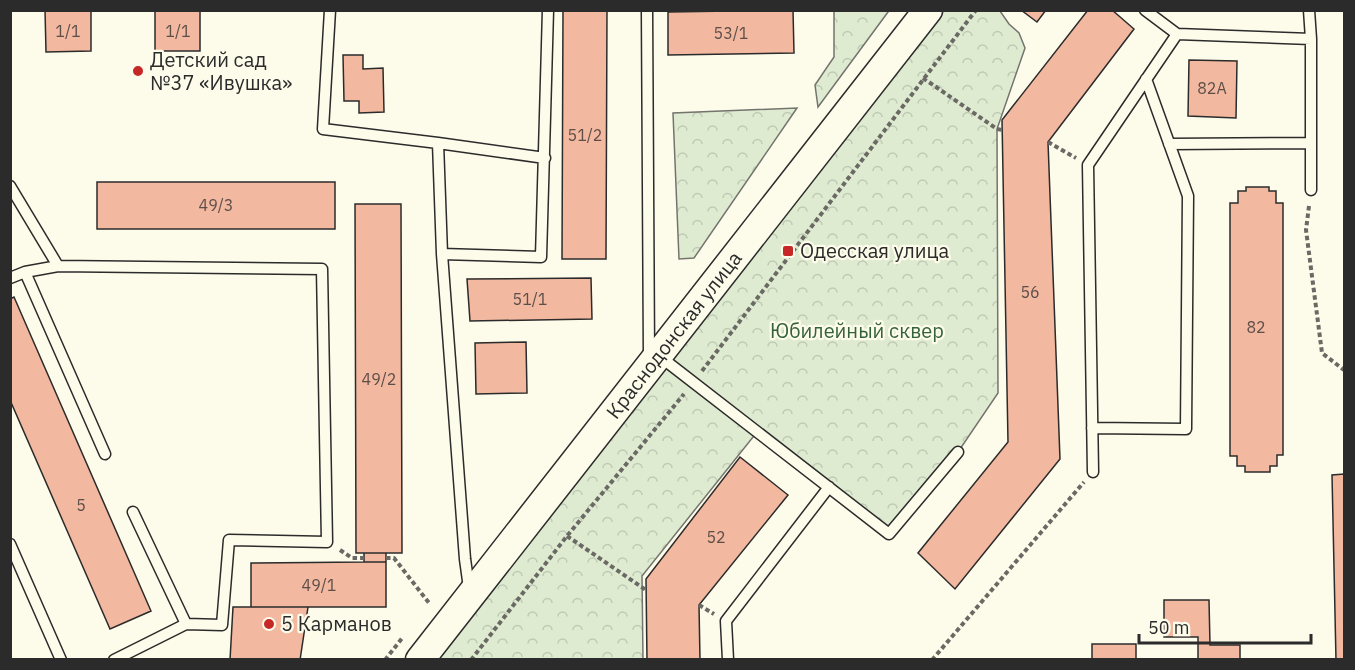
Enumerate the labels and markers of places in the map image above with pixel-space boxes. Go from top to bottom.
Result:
place label: Детский сад №37 «Ивушка» [150,46,292,96]
marker: Детский сад №37 «Ивушка» [131,64,145,78]
place label: Одесская улица [800,237,949,264]
marker: Одесская улица [781,244,795,258]
place label: 5 Карманов [281,610,392,637]
marker: 5 Карманов [262,617,276,631]

